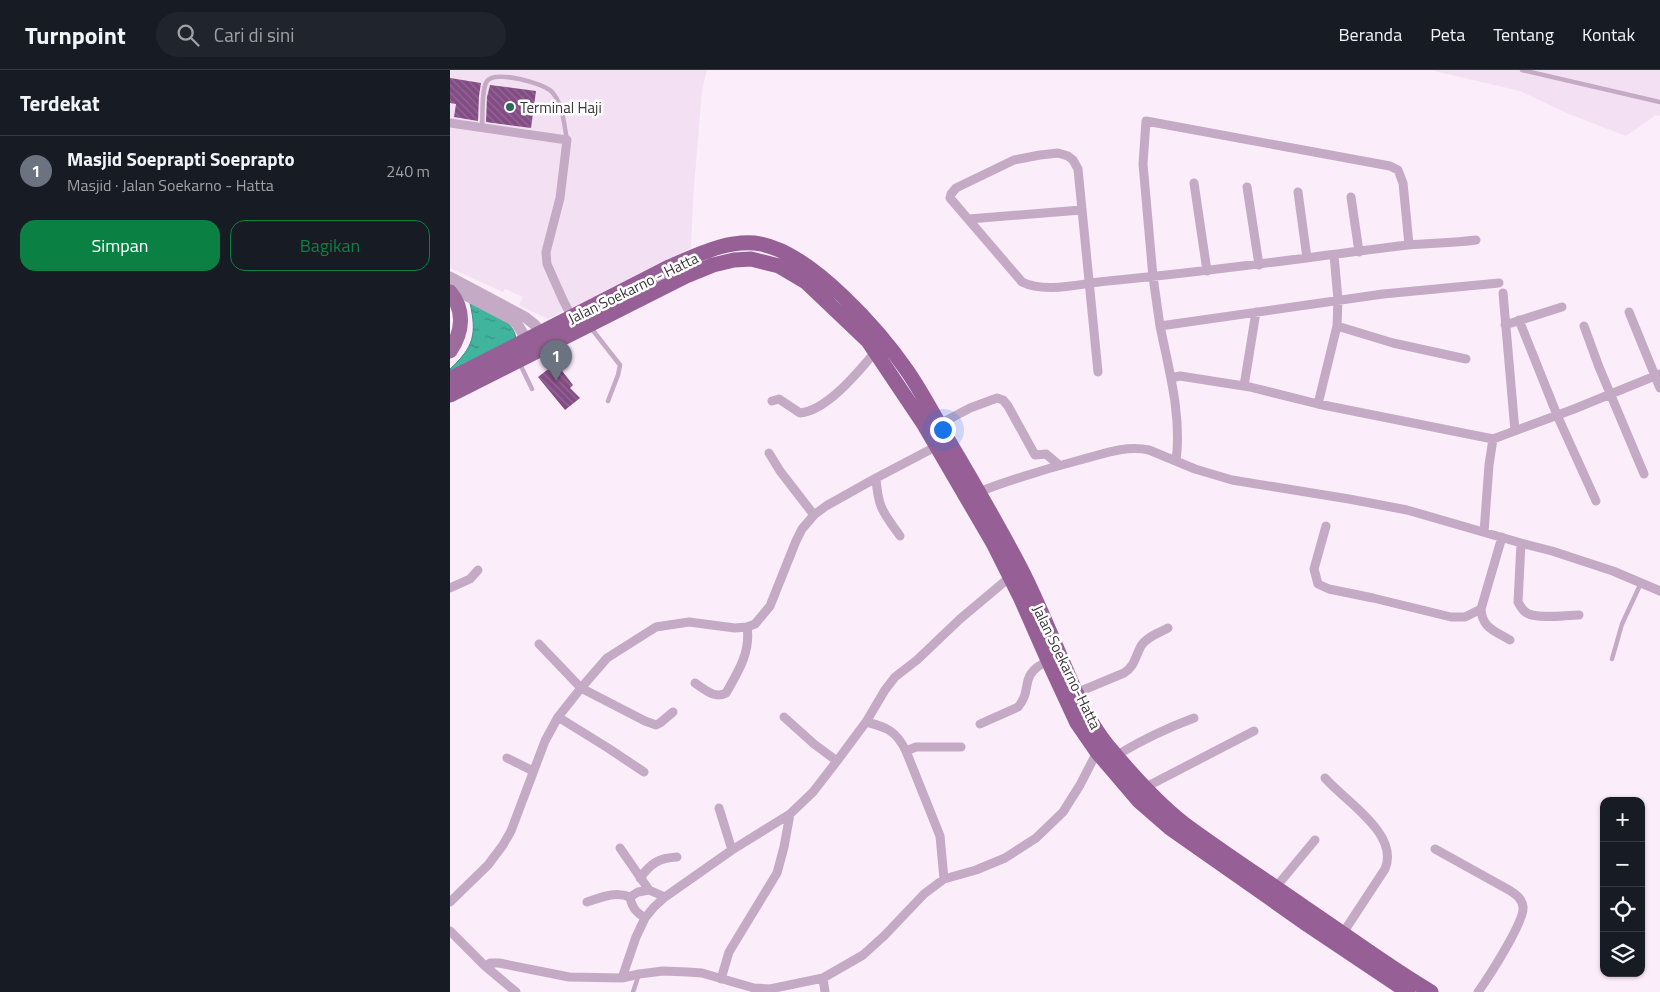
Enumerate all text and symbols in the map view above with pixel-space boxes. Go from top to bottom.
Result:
search box [156,12,506,57]
text: Turnpoint [25,17,126,53]
text: Cari di sini [214,20,294,49]
icon: search [174,21,202,49]
text: Beranda [1339,21,1402,48]
text: Peta [1430,21,1465,48]
text: Tentang [1493,21,1554,48]
text: Kontak [1582,21,1635,48]
text: Terdekat [20,87,100,119]
place label: Terminal Haji [520,96,602,119]
marker: Terminal Haji [504,101,516,113]
text: Masjid Soeprapti Soeprapto [67,144,295,173]
text: 1 [32,159,40,183]
text: 240 m [386,159,430,183]
text: Masjid · Jalan Soekarno - Hatta [67,173,274,197]
button: Simpan [20,220,220,271]
button: Bagikan [230,220,430,271]
street label: Jalan Soekarno - Hatta [564,246,703,330]
pin: 1 [540,340,572,381]
your location [930,417,956,443]
street label: Jalan Soekarno-Hatta [1027,601,1107,734]
map controls [1600,797,1645,977]
button: + [1600,797,1645,842]
button: − [1600,842,1645,887]
button: locate [1600,887,1645,932]
button: layers [1600,932,1645,977]

